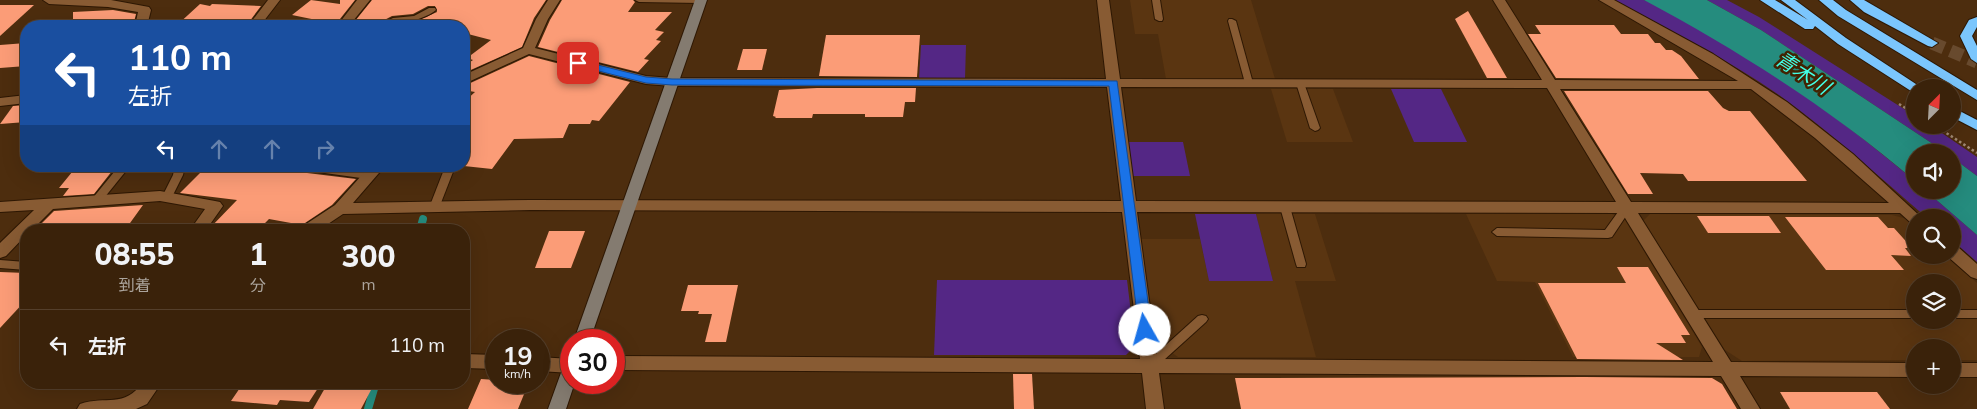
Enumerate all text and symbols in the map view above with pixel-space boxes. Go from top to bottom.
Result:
text: 110 m [128,35,232,79]
icon: left [45,40,110,105]
pin [557,42,599,84]
water label: 青木川 [1771,46,1837,100]
icon: arrive [564,49,592,77]
north arrow [1906,79,1961,134]
map controls [1906,79,1961,394]
text: 左折 [128,82,172,110]
icon: left [152,135,180,163]
icon: ahead [205,135,233,163]
icon: ahead [258,135,286,163]
icon: right [311,135,339,163]
button: sound [1906,144,1961,199]
button: search [1906,209,1961,264]
text: 08:55 [95,235,174,273]
text: 1 [249,235,267,273]
text: 300 [341,237,395,275]
text: m [361,274,375,294]
button: layers [1906,274,1961,329]
text: 到着 [118,275,150,295]
text: 分 [250,275,266,295]
position arrow [1118,303,1170,355]
speed limit sign: 30 [560,329,625,394]
icon: left [45,331,73,359]
text: 110 m [389,333,445,357]
text: 左折 [88,334,126,358]
button: + [1906,339,1961,394]
text: 19 [502,340,533,371]
text: km/h [504,366,531,381]

